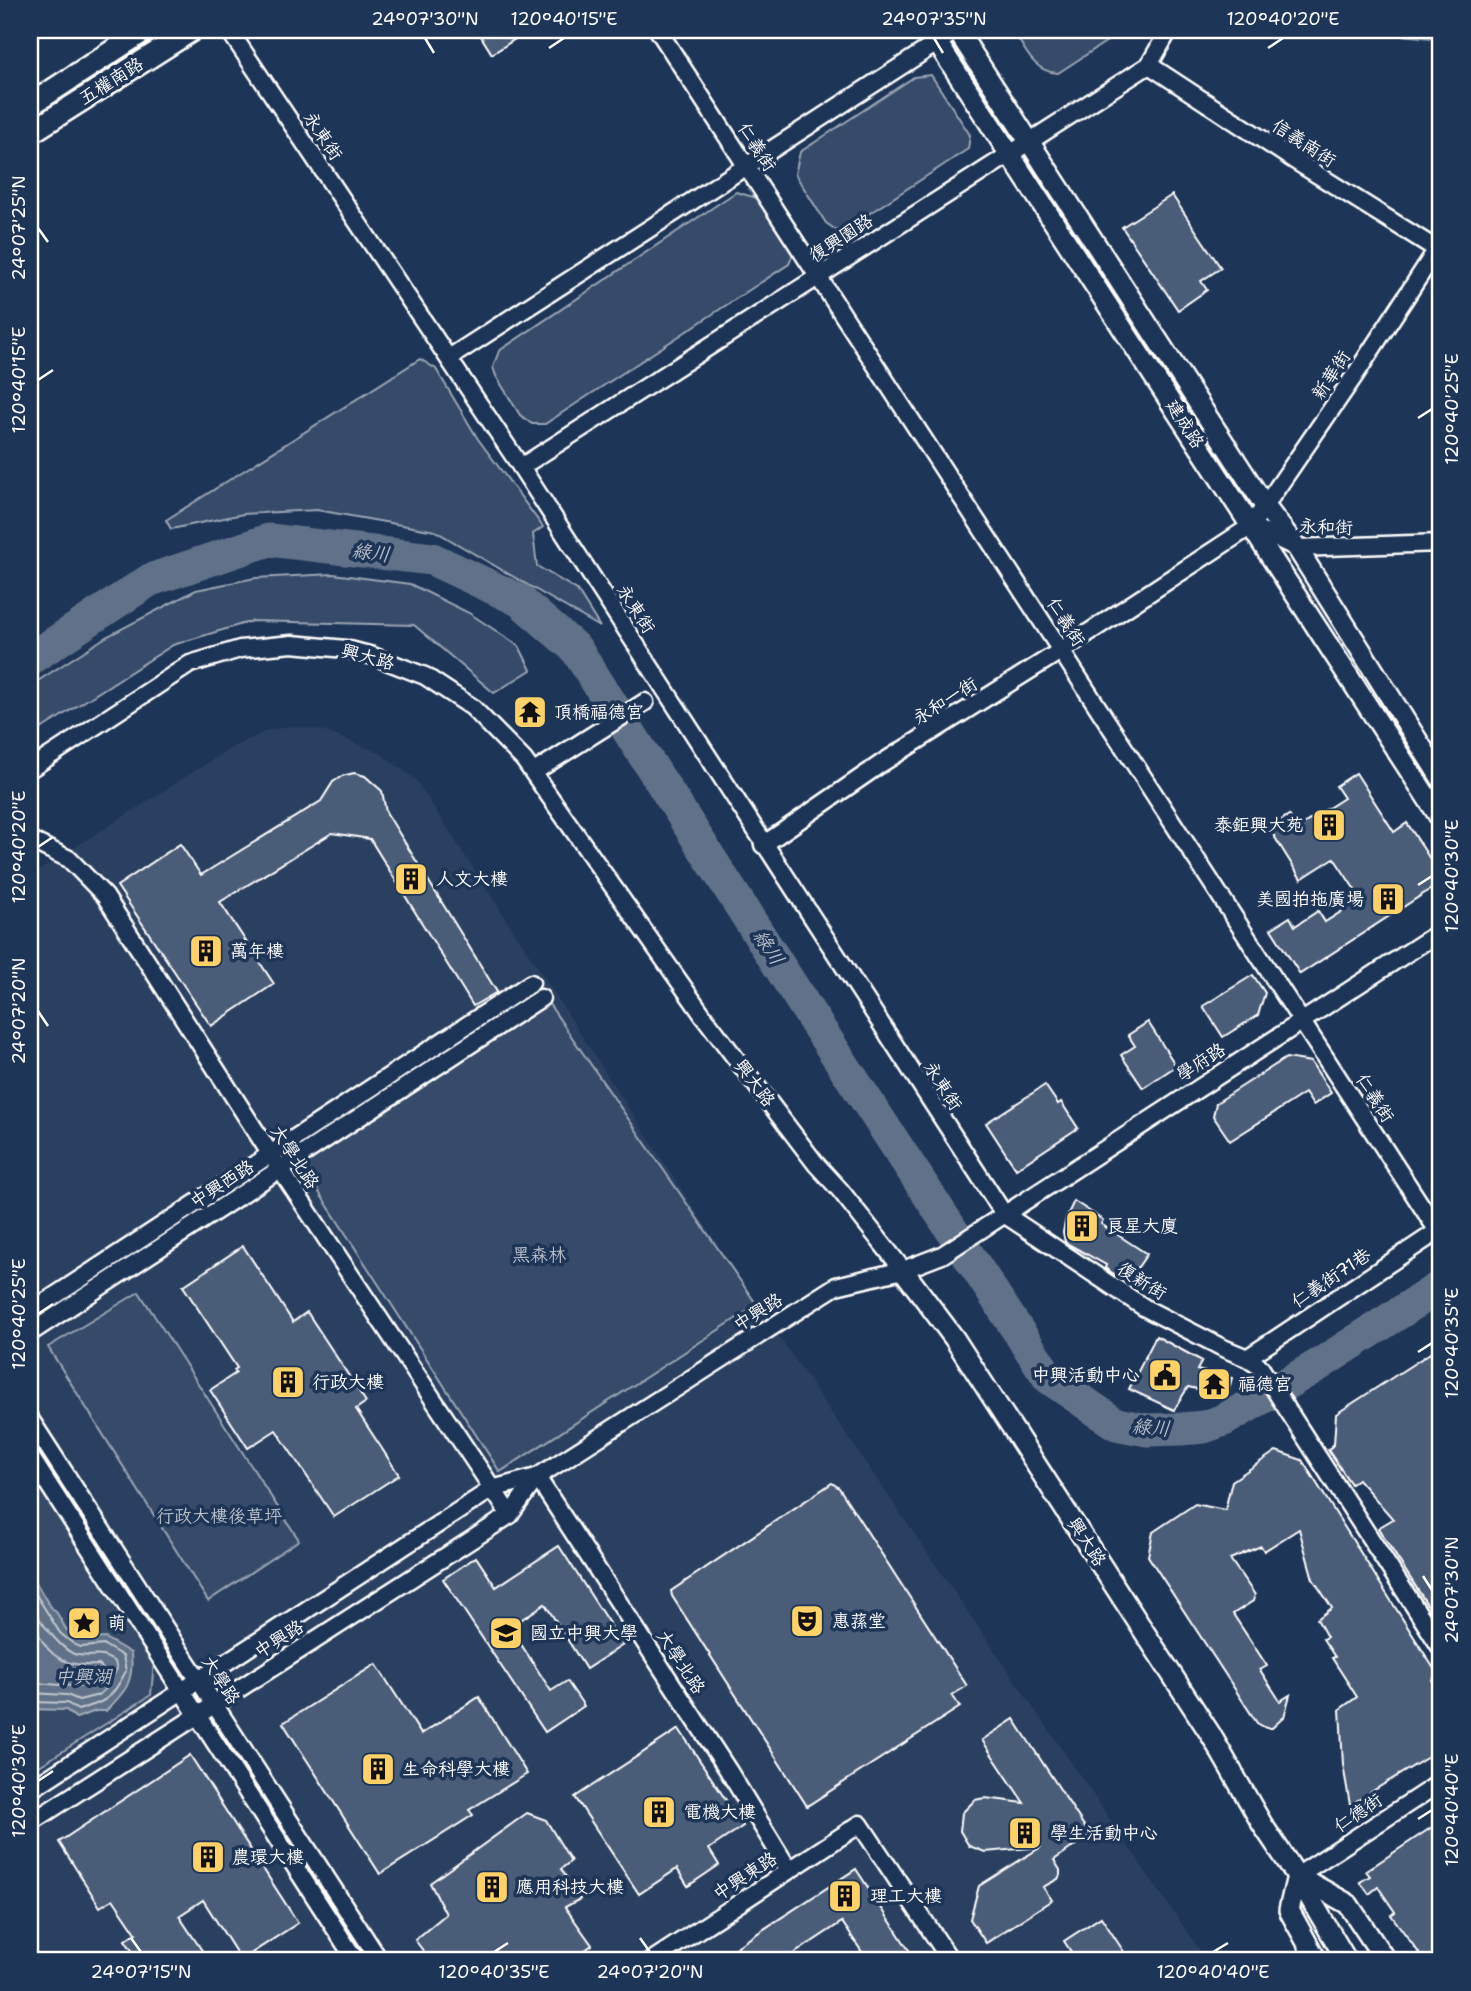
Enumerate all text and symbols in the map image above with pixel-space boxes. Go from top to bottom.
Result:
text: 24°07'30"N [371,7,479,31]
text: 120°40'15"E [511,7,617,31]
text: 24°07'35"N [881,7,987,31]
text: 120°40'20"E [1226,7,1340,31]
street label: 五權南路 [74,52,148,110]
street label: 永東街 [298,107,348,165]
street label: 信義南街 [1267,113,1341,173]
street label: 仁義街 [732,118,782,176]
text: 24°07'25"N [7,175,31,281]
street label: 復興園路 [804,208,878,268]
text: 120°40'15"E [7,327,31,433]
street label: 新華街 [1306,346,1356,404]
text: 120°40'25"E [1440,353,1464,465]
street label: 建成路 [1160,395,1210,453]
street label: 永和街 [1299,514,1353,540]
water label: 綠川 [351,538,392,567]
street label: 永東街 [611,580,661,638]
street label: 仁義街 [1041,593,1091,651]
street label: 興大路 [339,638,397,676]
street label: 永和一街 [908,672,982,730]
temple icon: 頂橋福德宮 [511,693,549,731]
place label: 頂橋福德宮 [554,700,644,724]
text: 120°40'20"E [7,790,31,904]
building icon: 泰鉅興大苑 [1310,806,1348,844]
place label: 泰鉅興大苑 [1214,813,1304,837]
text: 120°40'30"E [1440,819,1464,933]
building icon: 人文大樓 [392,860,430,898]
place label: 人文大樓 [436,867,508,891]
building icon: 美國拍拖廣場 [1369,880,1407,918]
place label: 美國拍拖廣場 [1256,887,1364,911]
water label: 綠川 [748,925,790,971]
building icon: 萬年樓 [187,932,225,970]
place label: 萬年樓 [230,939,284,963]
text: 24°07'20"N [7,957,31,1065]
street label: 學府路 [1172,1037,1230,1087]
street label: 興大路 [729,1054,781,1112]
street label: 永東街 [918,1057,968,1115]
street label: 仁義街 [1350,1069,1400,1127]
street label: 大學北路 [265,1120,325,1194]
street label: 中興西路 [185,1154,259,1214]
building icon: 良星大廈 [1063,1207,1101,1245]
place label: 良星大廈 [1106,1214,1178,1238]
park label: 黑森林 [512,1243,566,1267]
street label: 仁義街71巷 [1286,1243,1376,1313]
street label: 復新街 [1113,1257,1171,1305]
text: 120°40'25"E [7,1258,31,1370]
text: 120°40'35"E [1440,1287,1464,1399]
street label: 中興路 [729,1288,787,1336]
public building icon: 中興活動中心 [1146,1356,1184,1394]
building icon: 行政大樓 [269,1363,307,1401]
place label: 中興活動中心 [1032,1363,1140,1387]
temple icon: 福德宮 [1195,1365,1233,1403]
place label: 行政大樓 [312,1370,384,1394]
place label: 福德宮 [1238,1372,1292,1396]
water label: 綠川 [1131,1413,1172,1442]
park label: 行政大樓後草坪 [156,1504,283,1528]
street label: 興大路 [1062,1513,1112,1571]
text: 24°07'30"N [1440,1536,1464,1644]
theatre icon: 惠蓀堂 [788,1602,826,1640]
place icon: 萌 [65,1604,103,1642]
place label: 惠蓀堂 [832,1609,886,1633]
place label: 萌 [108,1611,126,1635]
school or university icon: 國立中興大學 [487,1614,525,1652]
street label: 中興路 [250,1615,308,1663]
place label: 國立中興大學 [530,1621,638,1645]
street label: 大學北路 [651,1625,711,1699]
street label: 大學路 [196,1651,246,1709]
water label: 中興湖 [54,1664,113,1689]
text: 120°40'30"E [7,1724,31,1838]
building icon: 生命科學大樓 [359,1750,397,1788]
text: 120°40'40"E [1440,1753,1464,1867]
place label: 生命科學大樓 [402,1757,510,1781]
street label: 仁德街 [1329,1788,1387,1838]
building icon: 電機大樓 [640,1793,678,1831]
place label: 電機大樓 [684,1800,756,1824]
building icon: 學生活動中心 [1006,1814,1044,1852]
place label: 學生活動中心 [1050,1821,1158,1845]
building icon: 農環大樓 [189,1838,227,1876]
place label: 農環大樓 [232,1845,304,1869]
street label: 中興東路 [708,1846,782,1906]
building icon: 應用科技大樓 [473,1868,511,1906]
place label: 應用科技大樓 [516,1875,624,1899]
building icon: 理工大樓 [826,1877,864,1915]
place label: 理工大樓 [870,1884,942,1908]
text: 24°07'15"N [90,1960,192,1984]
text: 120°40'35"E [438,1960,550,1984]
text: 24°07'20"N [596,1960,704,1984]
text: 120°40'40"E [1156,1960,1270,1984]

